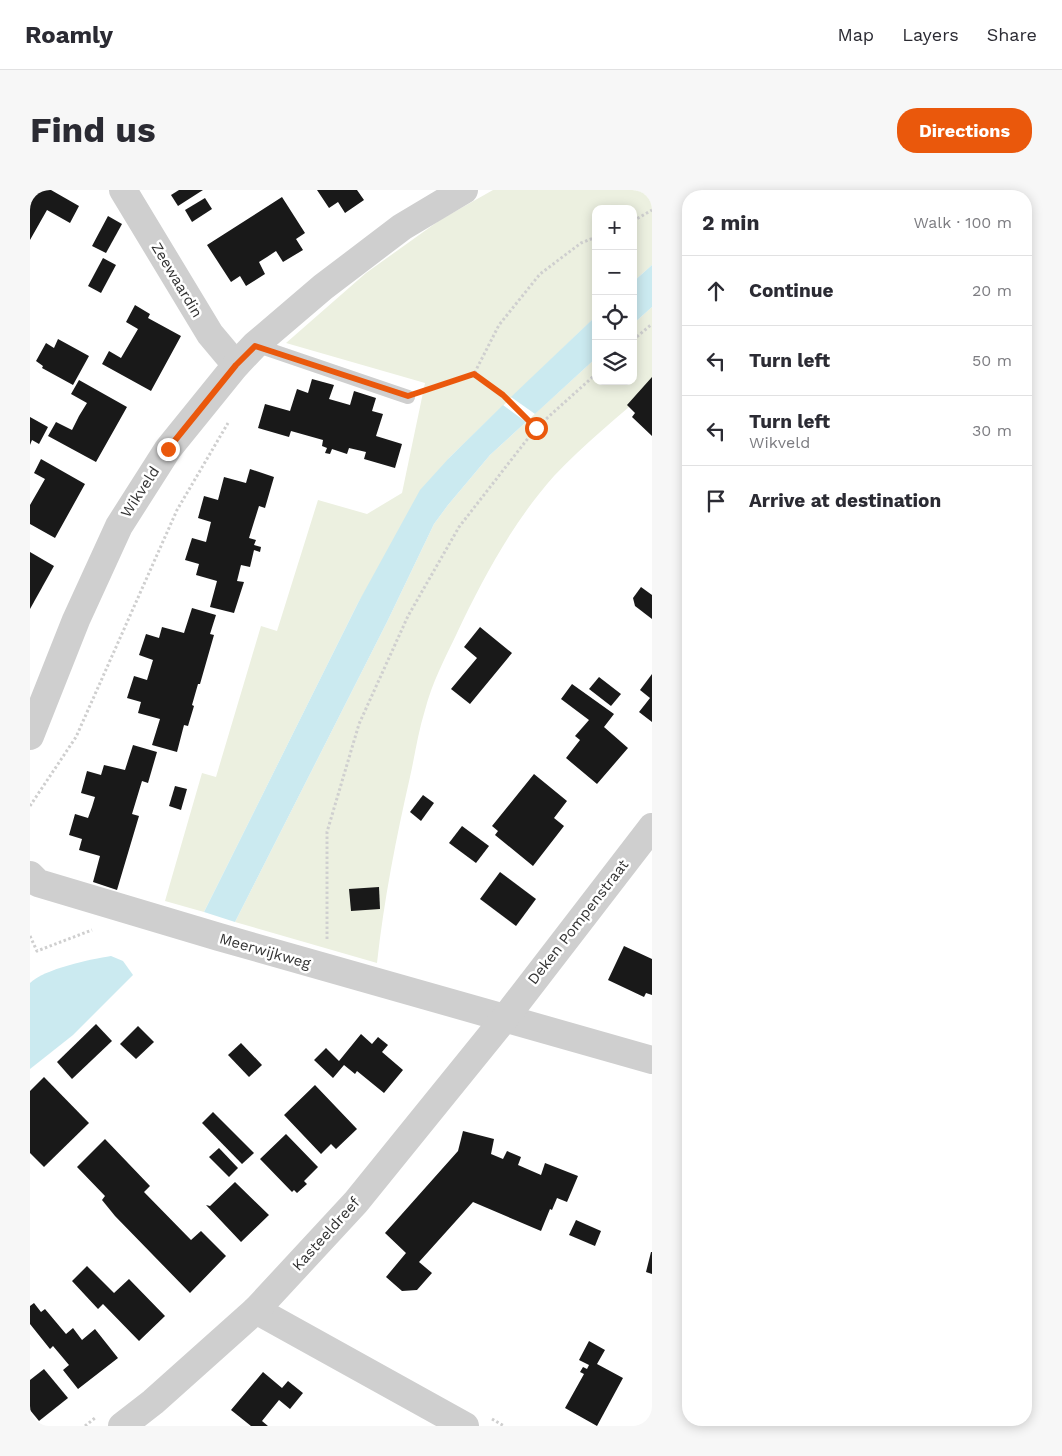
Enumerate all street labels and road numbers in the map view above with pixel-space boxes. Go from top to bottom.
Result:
street label: Zeewaardin [148,239,206,321]
street label: Wikveld [117,463,163,521]
street label: Deken Pompenstraat [524,855,633,988]
street label: Meerwijkweg [217,929,313,973]
street label: Kasteeldreef [288,1193,364,1274]

